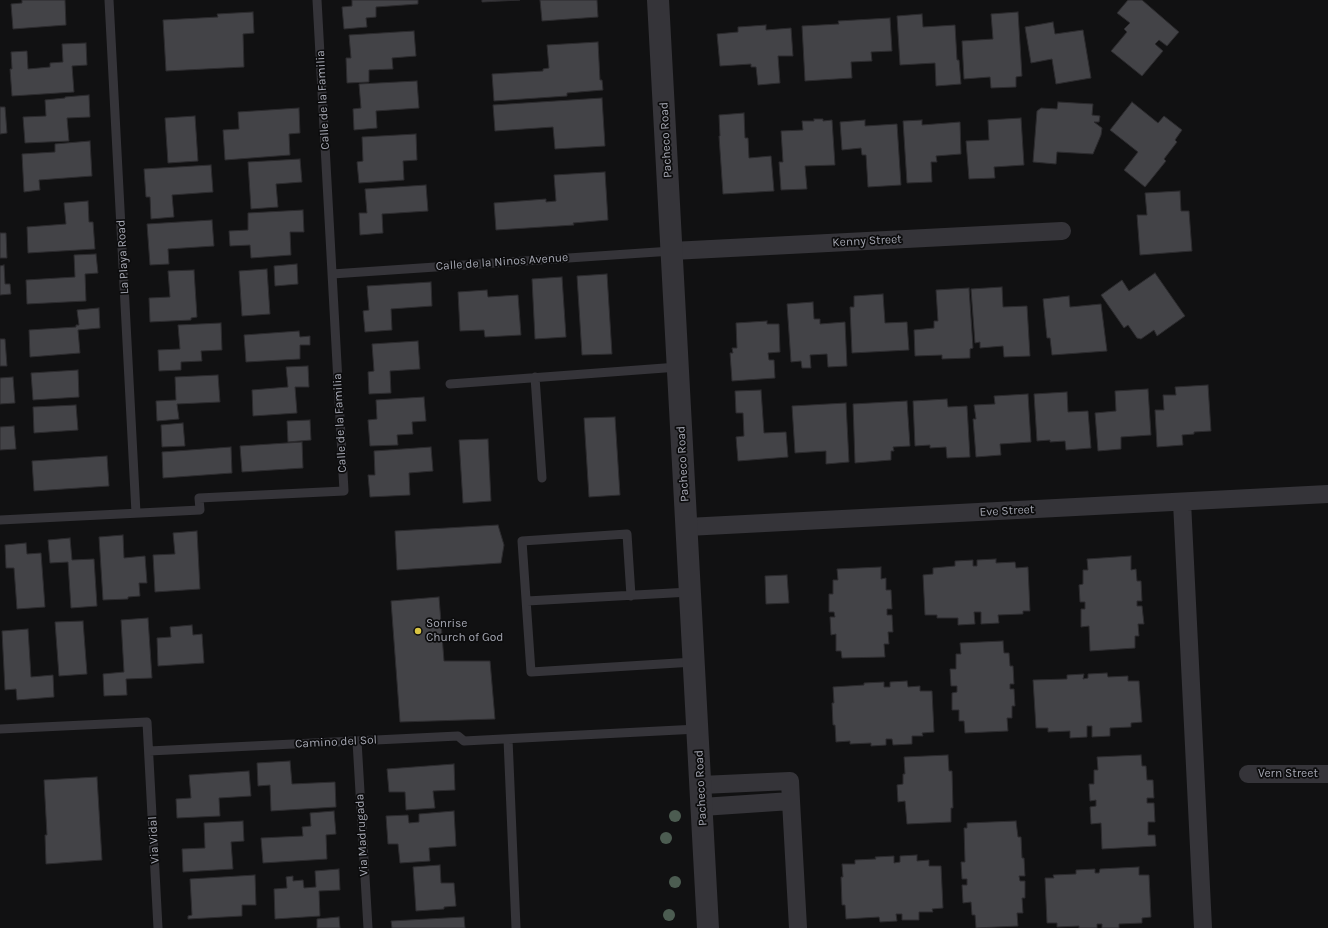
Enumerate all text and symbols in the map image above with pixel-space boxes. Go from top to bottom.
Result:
street label: Calle de la Familia [313,50,333,150]
street label: Pacheco Road [657,102,675,178]
street label: La Playa Road [114,220,132,294]
street label: Kenny Street [832,232,902,250]
street label: Calle de la Ninos Avenue [435,250,569,274]
street label: Calle de la Familia [330,373,350,473]
street label: Pacheco Road [674,426,692,502]
street label: Eve Street [979,502,1035,520]
place label: Sonrise Church of God [426,617,503,645]
marker: Sonrise Church of God [413,626,423,636]
street label: Camino del Sol [295,733,377,751]
street label: Pacheco Road [692,750,710,826]
street label: Vern Street [1258,767,1318,781]
street label: Via Madrugada [353,793,371,877]
street label: Via Vidal [146,816,162,864]

